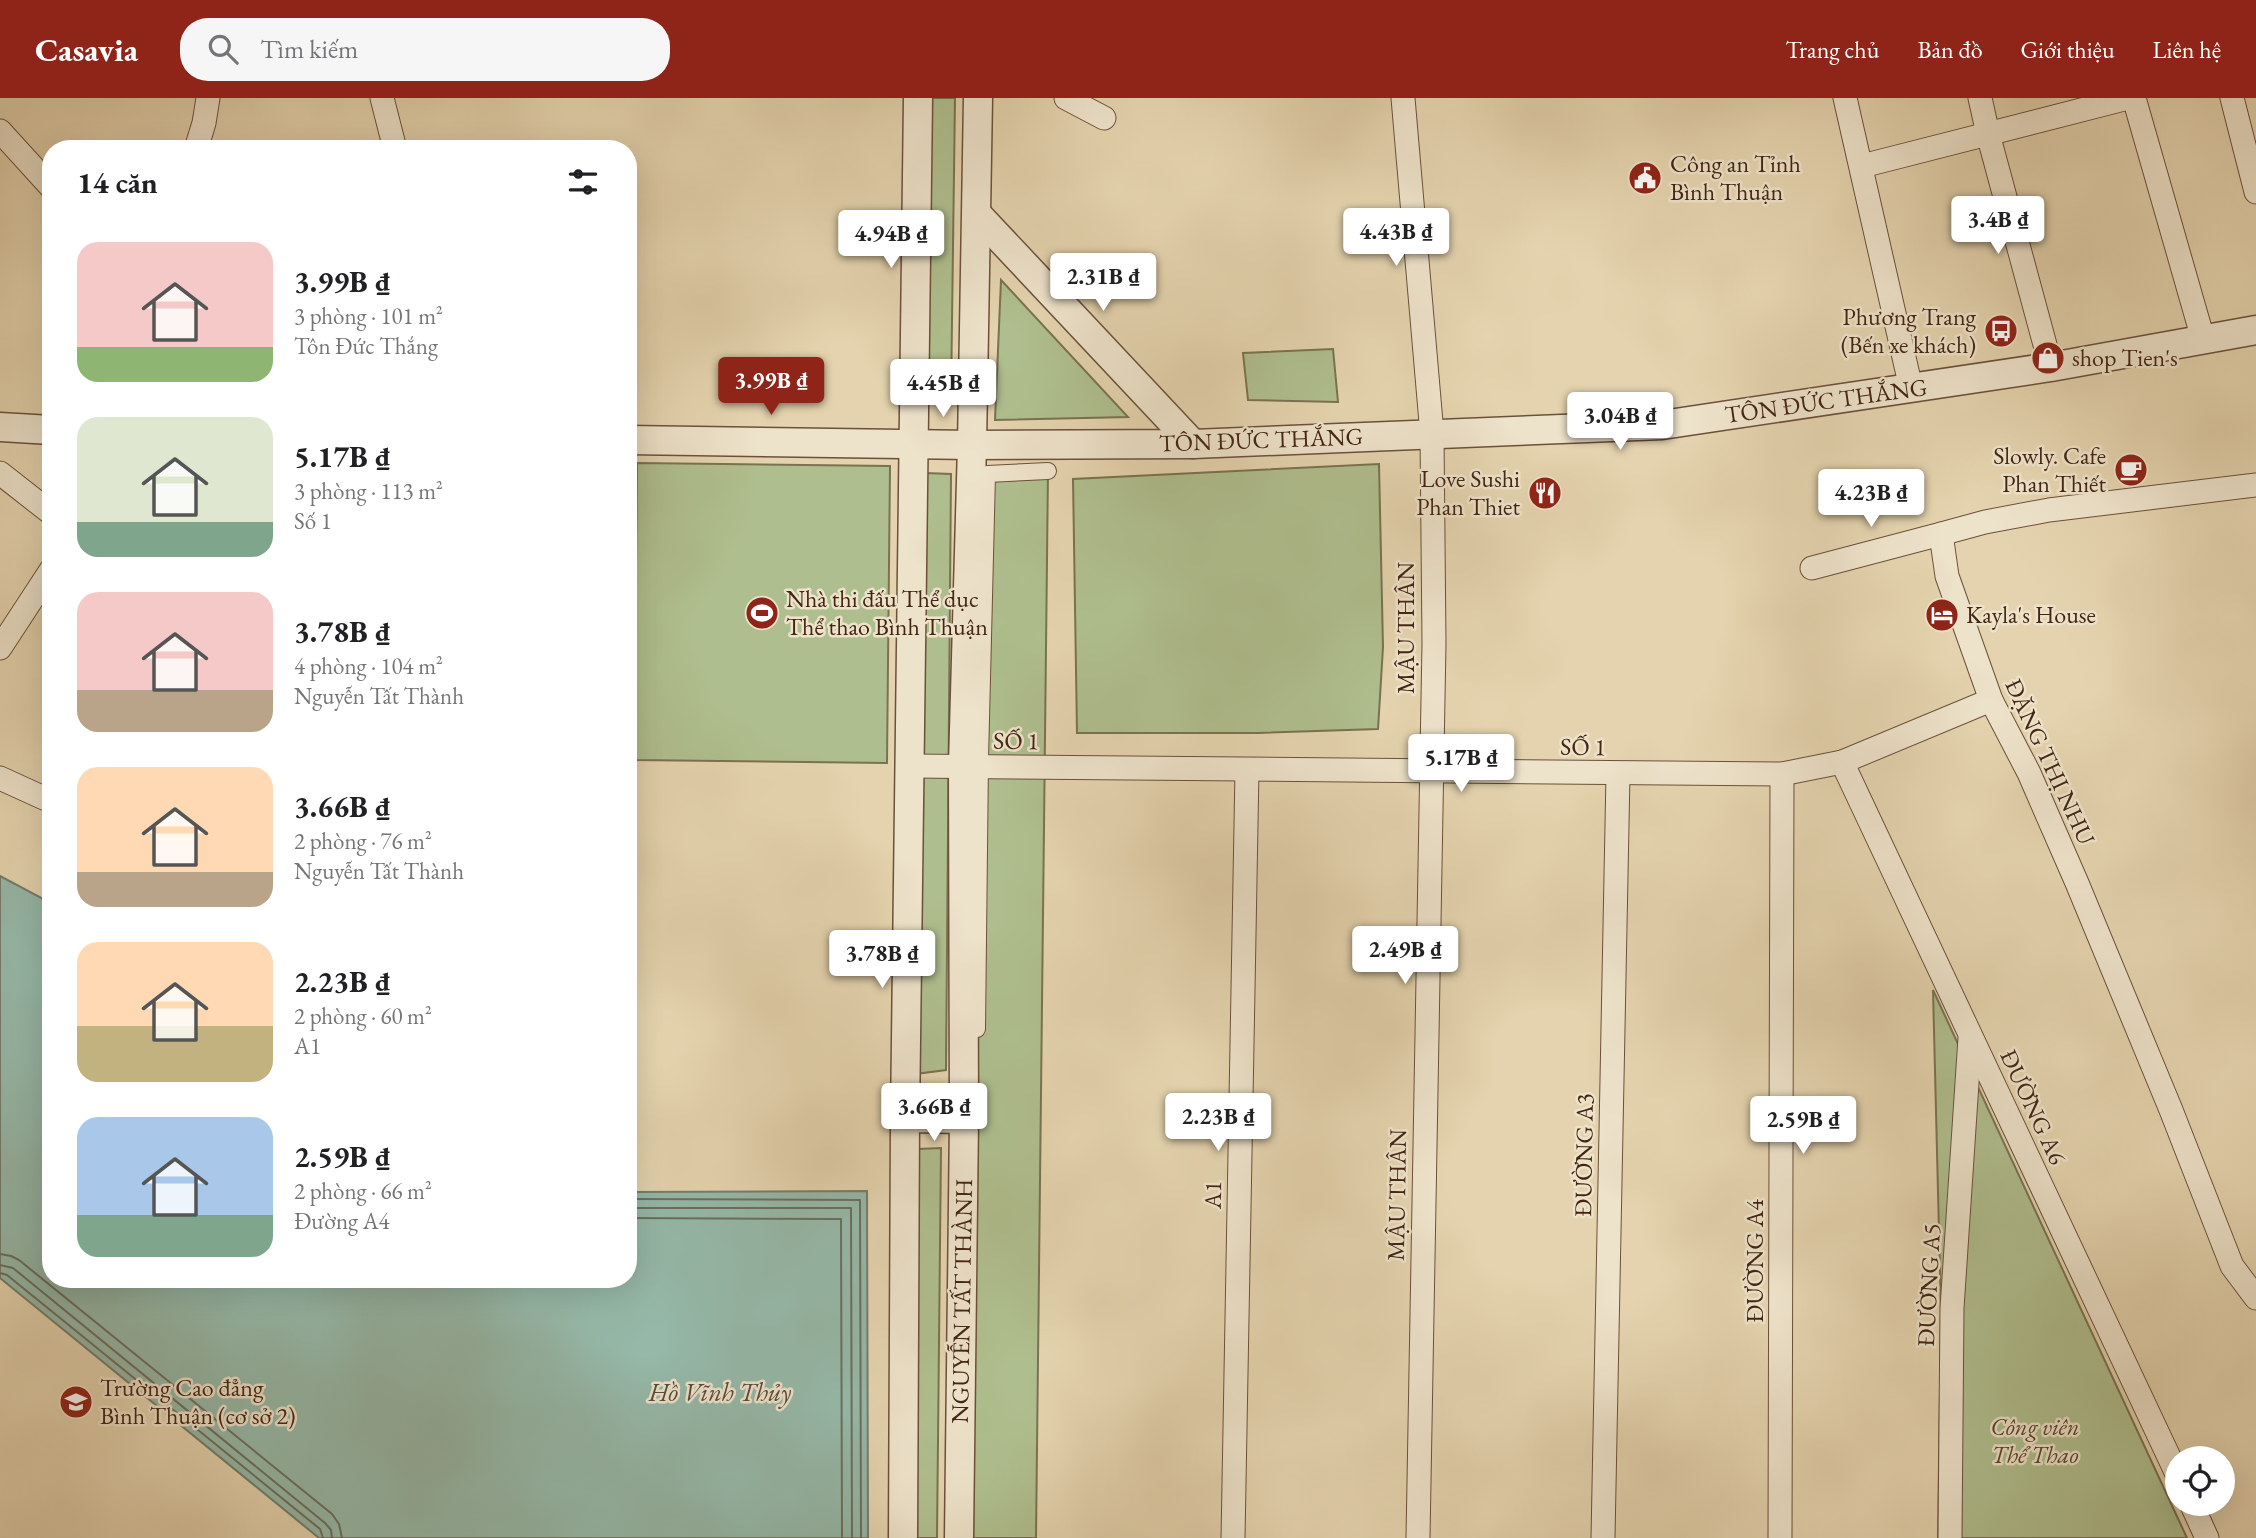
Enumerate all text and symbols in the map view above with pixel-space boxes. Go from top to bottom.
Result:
search box [180,18,670,81]
text: Casavia [35,28,138,71]
icon: search [204,30,242,68]
text: Tìm kiếm [260,32,358,66]
text: Trang chủ [1785,34,1879,65]
text: Bản đồ [1917,34,1983,65]
text: Giới thiệu [2021,34,2115,65]
text: Liên hệ [2153,34,2221,65]
place label: Công an Tỉnh Bình Thuận [1670,148,1801,207]
public building icon: Công an Tỉnh Bình Thuận [1626,159,1664,197]
text: 14 căn [77,163,158,202]
icon: filters [564,163,602,201]
pin: 3.4B ₫ [1941,197,2055,256]
text: 3.4B ₫ [1967,204,2029,234]
pin: 4.43B ₫ [1331,208,1461,268]
pin: 4.94B ₫ [826,211,956,270]
text: 4.43B ₫ [1359,216,1433,246]
text: 4.94B ₫ [854,218,928,248]
pin: 2.31B ₫ [1038,254,1168,313]
text: 2.31B ₫ [1066,261,1140,291]
text: 3.99B ₫ [294,262,390,301]
icon: home [133,270,217,354]
text: 3 phòng · 101 m² [294,301,443,331]
place label: Phương Trang (Bến xe khách) [1841,301,1977,360]
bus stop icon: Phương Trang (Bến xe khách) [1982,312,2020,350]
text: Tôn Đức Thắng [294,331,438,361]
shop icon: shop Tien's [2029,339,2067,377]
place label: shop Tien's [2072,342,2178,373]
pin: 3.99B ₫ [706,358,836,417]
pin: 4.45B ₫ [878,360,1008,419]
text: 3.99B ₫ [734,365,808,395]
text: 4.45B ₫ [906,367,980,397]
street label: TÔN ĐỨC THẮNG [1723,371,1929,430]
pin: 3.04B ₫ [1555,392,1685,452]
text: 3.04B ₫ [1583,400,1657,430]
street label: TÔN ĐỨC THẮNG [1159,420,1363,459]
text: 5.17B ₫ [294,437,390,476]
place label: Slowly. Cafe Phan Thiết [1993,440,2106,499]
icon: home [133,445,217,529]
cafe icon: Slowly. Cafe Phan Thiết [2112,451,2150,489]
place label: Love Sushi Phan Thiet [1416,463,1520,522]
pin: 4.23B ₫ [1806,470,1936,529]
restaurant icon: Love Sushi Phan Thiet [1526,474,1564,512]
text: 3 phòng · 113 m² [294,476,443,506]
text: 4.23B ₫ [1834,477,1908,507]
text: Số 1 [294,506,332,536]
street label: MẬU THÂN [1390,562,1421,694]
place label: Nhà thi đấu Thể dục Thể thao Bình Thuận [786,583,988,642]
sports icon: Nhà thi đấu Thể dục Thể thao Bình Thuận [743,594,781,632]
hotel icon: Kayla's House [1923,596,1961,634]
place label: Kayla's House [1966,599,2096,630]
text: 3.78B ₫ [294,612,390,651]
icon: home [133,620,217,704]
text: 4 phòng · 104 m² [294,651,443,681]
street label: ĐẶNG THỊ NHU [1998,674,2103,850]
text: Nguyễn Tất Thành [294,681,464,711]
street label: SỐ 1 [993,725,1039,756]
street label: SỐ 1 [1560,731,1606,762]
pin: 5.17B ₫ [1396,734,1526,794]
text: 5.17B ₫ [1424,742,1498,772]
text: 3.66B ₫ [294,787,390,826]
icon: home [133,795,217,879]
text: 2 phòng · 76 m² [294,826,432,856]
text: Nguyễn Tất Thành [294,856,464,886]
pin: 2.49B ₫ [1340,926,1470,986]
pin: 3.78B ₫ [817,930,947,990]
text: 2.49B ₫ [1368,934,1442,964]
text: 3.78B ₫ [845,938,919,968]
text: 2.23B ₫ [294,962,390,1001]
icon: home [133,970,217,1054]
text: 2 phòng · 60 m² [294,1001,432,1031]
text: A1 [294,1031,321,1061]
street label: ĐƯỜNG A6 [1993,1044,2074,1169]
pin: 3.66B ₫ [869,1084,999,1143]
text: 3.66B ₫ [897,1091,971,1121]
street label: ĐƯỜNG A3 [1567,1093,1600,1217]
pin: 2.23B ₫ [1153,1094,1283,1153]
pin: 2.59B ₫ [1738,1096,1868,1156]
text: 2.23B ₫ [1181,1101,1255,1131]
text: 2.59B ₫ [1766,1104,1840,1134]
street label: MẬU THÂN [1380,1129,1413,1261]
text: 2.59B ₫ [294,1137,390,1176]
icon: home [133,1145,217,1229]
text: 2 phòng · 66 m² [294,1176,432,1206]
street label: NGUYỄN TẤT THÀNH [944,1178,979,1424]
street label: A1 [1197,1181,1228,1210]
street label: ĐƯỜNG A4 [1739,1199,1770,1323]
text: Đường A4 [294,1206,390,1236]
street label: ĐƯỜNG A5 [1910,1222,1947,1347]
place label: Trường Cao đẳng Bình Thuận (cơ sở 2) [100,1372,296,1431]
water label: Hồ Vĩnh Thủy [648,1375,792,1409]
school or university icon: Trường Cao đẳng Bình Thuận (cơ sở 2) [57,1383,95,1421]
park label: Công viên Thể Thao [1991,1411,2079,1470]
map controls [2165,1446,2235,1516]
button: locate [2165,1446,2235,1516]

